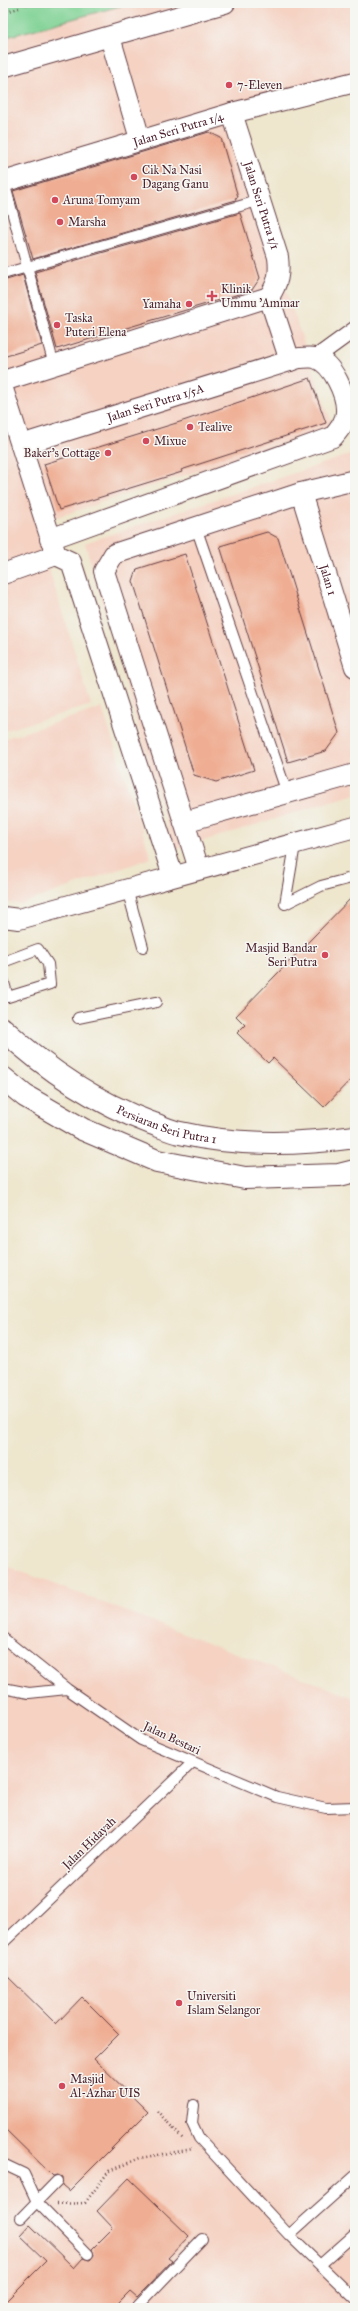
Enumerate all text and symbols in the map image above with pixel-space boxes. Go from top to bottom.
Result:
place label: 7-Eleven [237,78,283,92]
marker: 7-Eleven [224,80,234,90]
street label: Jalan Seri Putra 1/4 [130,109,225,151]
street label: Jalan Seri Putra 1/1 [239,158,282,252]
place label: Cik Na Nasi Dagang Ganu [142,163,209,192]
marker: Cik Na Nasi Dagang Ganu [129,172,139,182]
place label: Aruna Tomyam [62,193,140,207]
marker: Aruna Tomyam [50,195,60,205]
place label: Marsha [68,215,107,229]
marker: Marsha [55,217,65,227]
place label: Klinik Ummu 'Ammar [221,282,300,310]
marker: Klinik Ummu 'Ammar [206,290,218,302]
place label: Yamaha [142,297,182,311]
marker: Yamaha [184,299,194,309]
place label: Taska Puteri Elena [65,311,127,339]
marker: Taska Puteri Elena [52,320,62,330]
street label: Jalan Seri Putra 1/5A [103,381,206,426]
place label: Tealive [198,420,232,434]
marker: Tealive [185,422,195,432]
place label: Mixue [154,434,186,448]
marker: Mixue [141,436,151,446]
place label: Baker's Cottage [24,446,100,461]
marker: Baker's Cottage [103,448,113,458]
street label: Jalan 1 [315,561,339,597]
place label: Masjid Bandar Seri Putra [245,941,318,969]
marker: Masjid Bandar Seri Putra [320,950,330,960]
street label: Persiaran Seri Putra 1 [114,1102,218,1146]
street label: Jalan Bestari [139,1718,203,1759]
street label: Jalan Hidayah [58,1814,120,1874]
place label: Universiti Islam Selangor [187,1989,261,2018]
marker: Universiti Islam Selangor [174,1998,184,2008]
place label: Masjid Al-Azhar UIS [69,2072,140,2100]
marker: Masjid Al-Azhar UIS [57,2081,67,2091]

